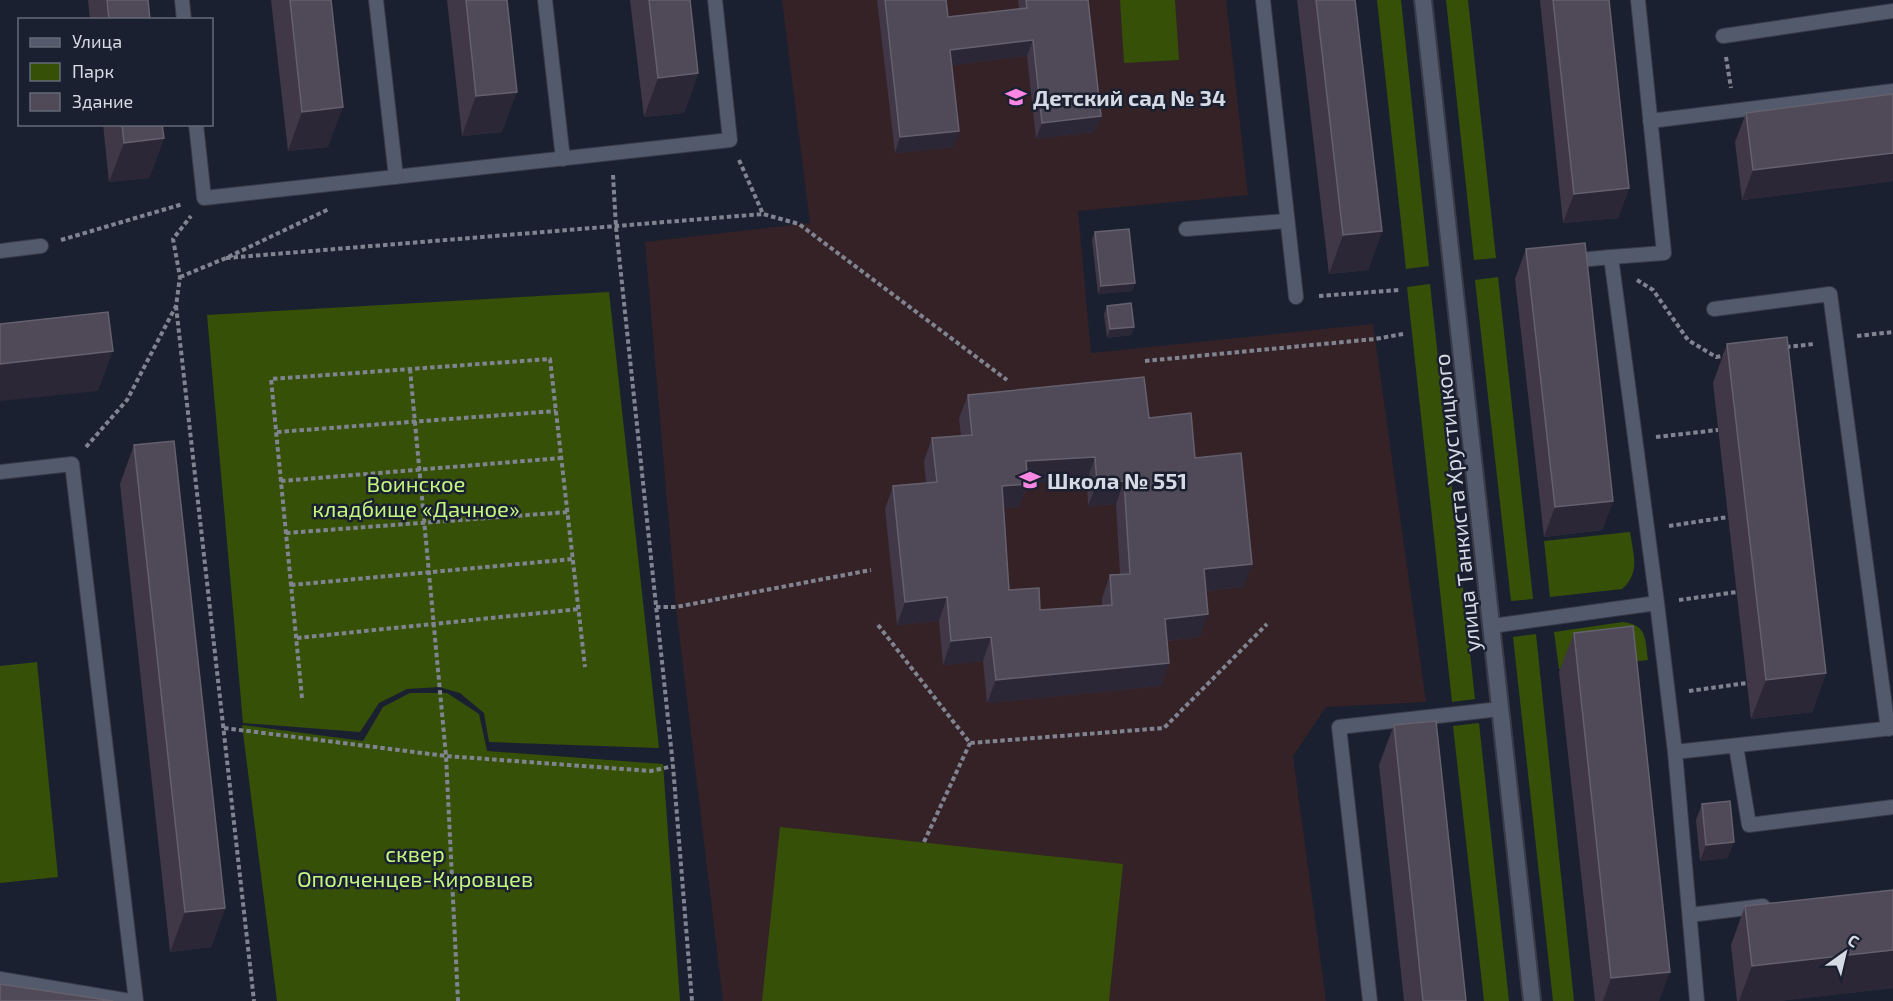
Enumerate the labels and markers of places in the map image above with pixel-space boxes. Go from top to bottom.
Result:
place label: Детский сад № 34 [1033,84,1226,110]
school or university icon: Детский сад № 34 [1004,85,1028,109]
place label: Школа № 551 [1047,467,1187,493]
school or university icon: Школа № 551 [1018,468,1042,492]

